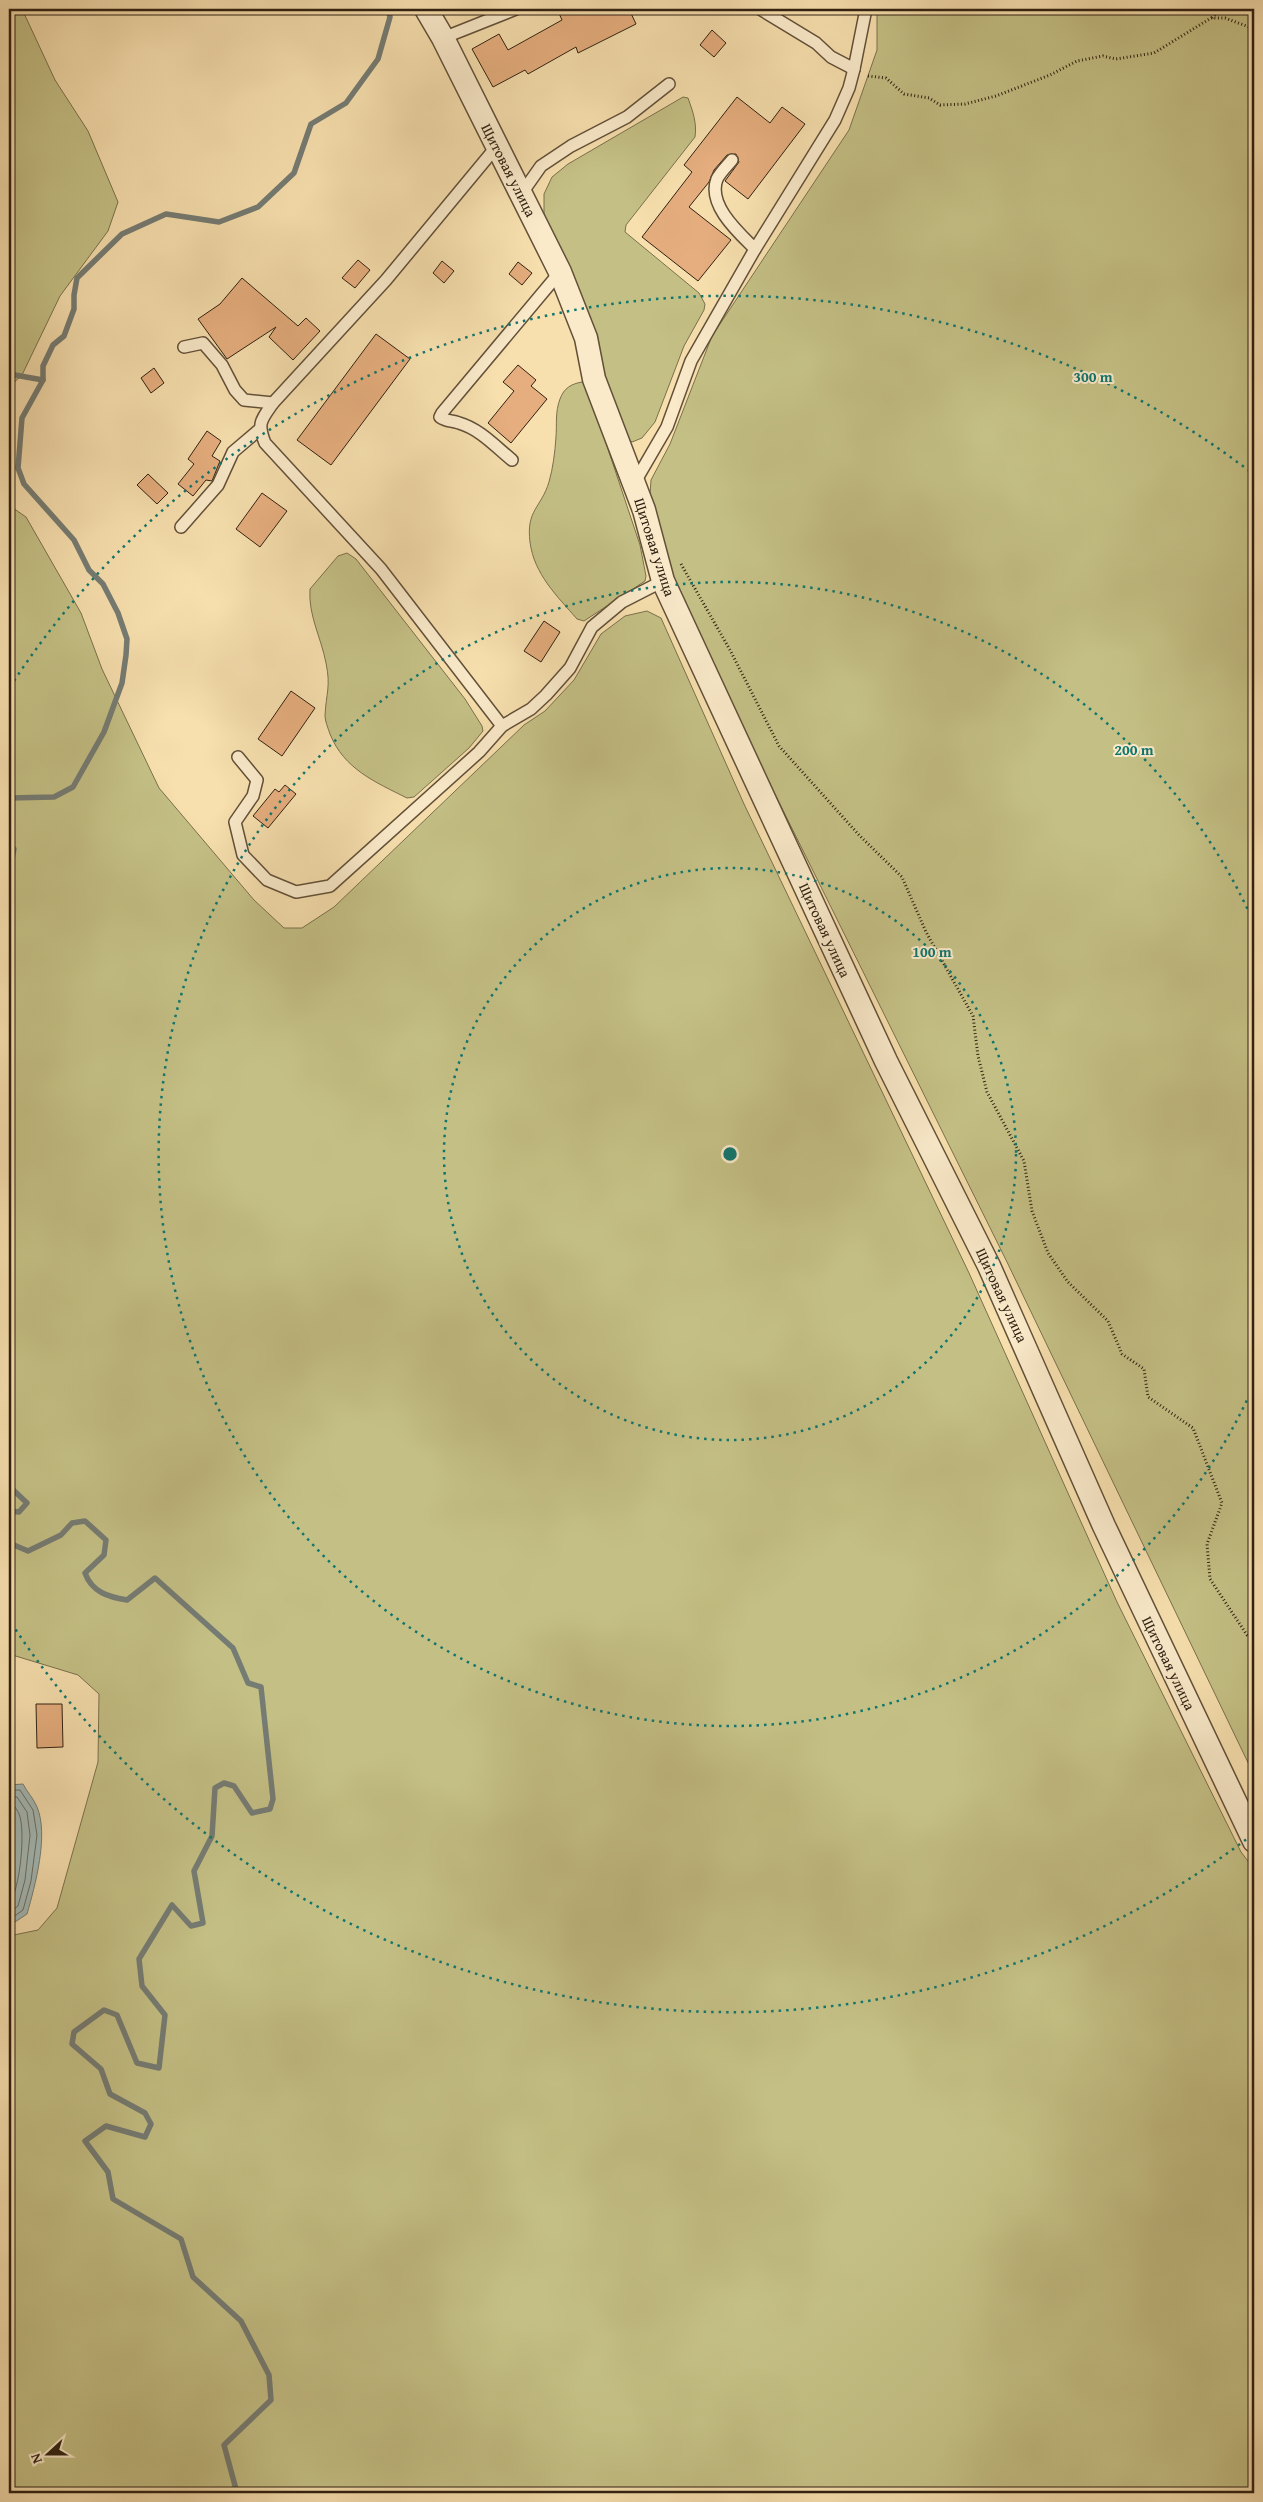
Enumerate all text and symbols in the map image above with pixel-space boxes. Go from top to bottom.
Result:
street label: Щитовая улица [476,120,542,221]
text: 300 m [1073,366,1113,387]
street label: Щитовая улица [629,495,681,600]
text: 200 m [1114,739,1154,760]
street label: Щитовая улица [794,879,857,982]
text: 100 m [912,941,952,962]
centre of rings [721,1145,739,1163]
street label: Щитовая улица [971,1244,1034,1347]
street label: Щитовая улица [1137,1612,1201,1714]
north arrow [22,2430,72,2480]
text: N [25,2450,47,2467]

